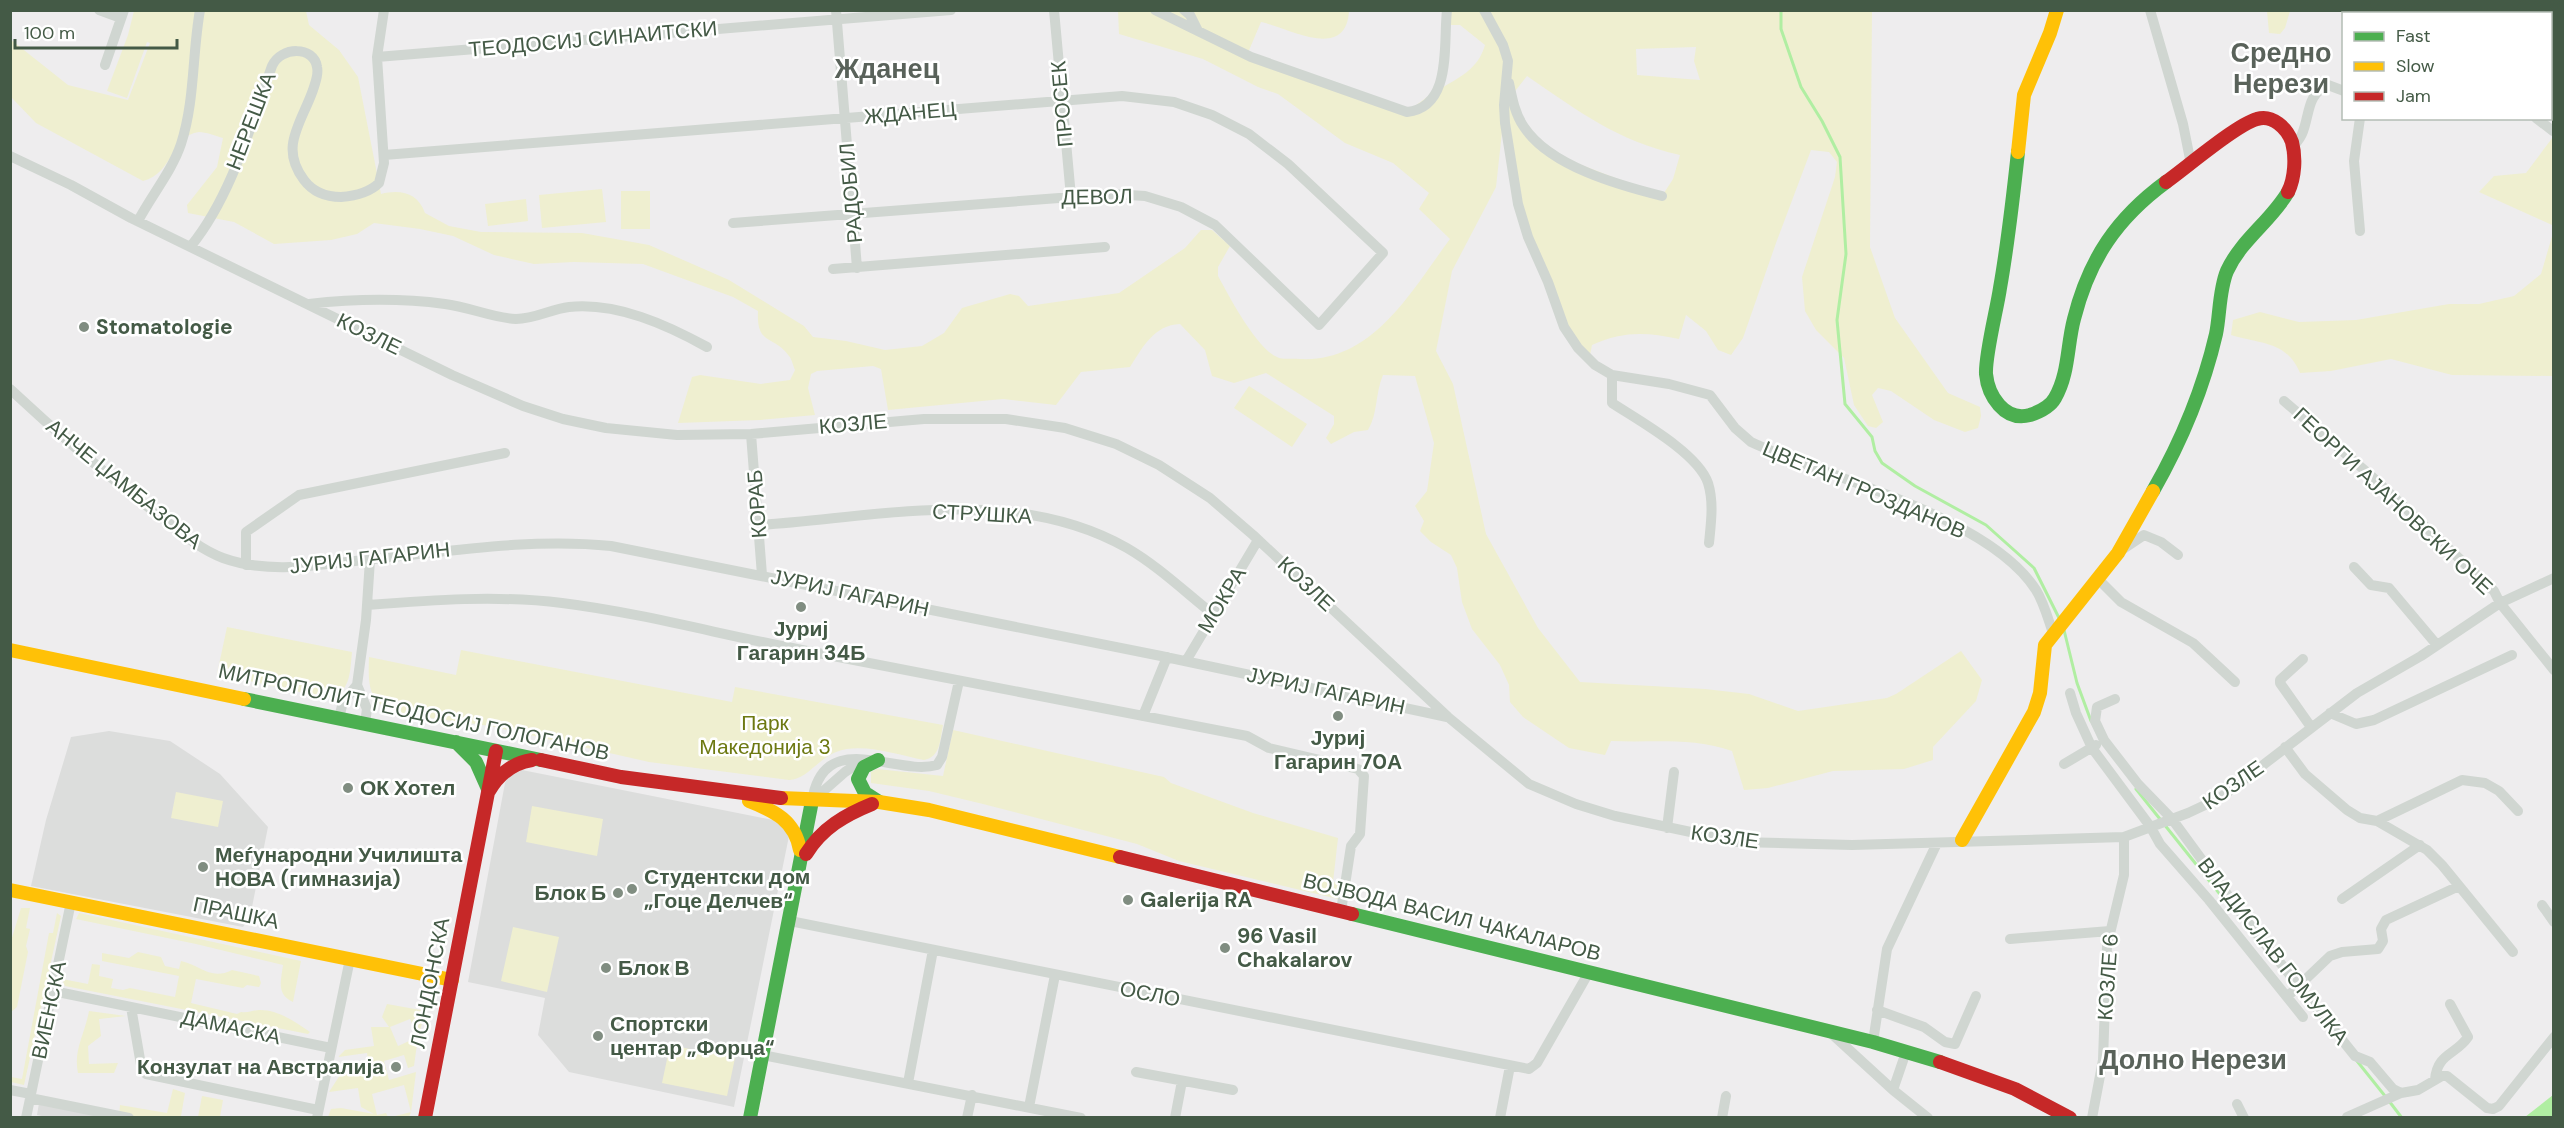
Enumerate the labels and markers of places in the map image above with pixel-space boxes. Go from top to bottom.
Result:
place label: Stomatologie [96,313,233,341]
marker: Stomatologie [77,320,91,334]
marker: Јуриј Гагарин 34Б [794,600,808,614]
place label: Јуриј Гагарин 34Б [737,615,865,667]
marker: Јуриј Гагарин 70А [1331,709,1345,723]
place label: Јуриј Гагарин 70А [1274,724,1402,776]
place label: ОК Хотел [360,774,455,802]
marker: ОК Хотел [341,781,355,795]
place label: Меѓународни Училишта НОВА (гимназија) [215,841,462,893]
marker: Меѓународни Училишта НОВА (гимназија) [196,860,210,874]
place label: Студентски дом „Гоце Делчев“ [644,863,810,915]
place label: Блок Б [534,879,606,907]
marker: Студентски дом „Гоце Делчев“ [625,882,639,896]
marker: Блок Б [611,886,625,900]
place label: Galerija RA [1140,886,1252,914]
marker: Galerija RA [1121,893,1135,907]
place label: 96 Vasil Chakalarov [1237,922,1352,974]
marker: 96 Vasil Chakalarov [1218,941,1232,955]
place label: Блок В [618,954,690,982]
marker: Блок В [599,961,613,975]
place label: Спортски центар „Форца“ [610,1010,774,1062]
marker: Спортски центар „Форца“ [591,1029,605,1043]
place label: Конзулат на Австралија [137,1053,384,1081]
marker: Конзулат на Австралија [389,1060,403,1074]

